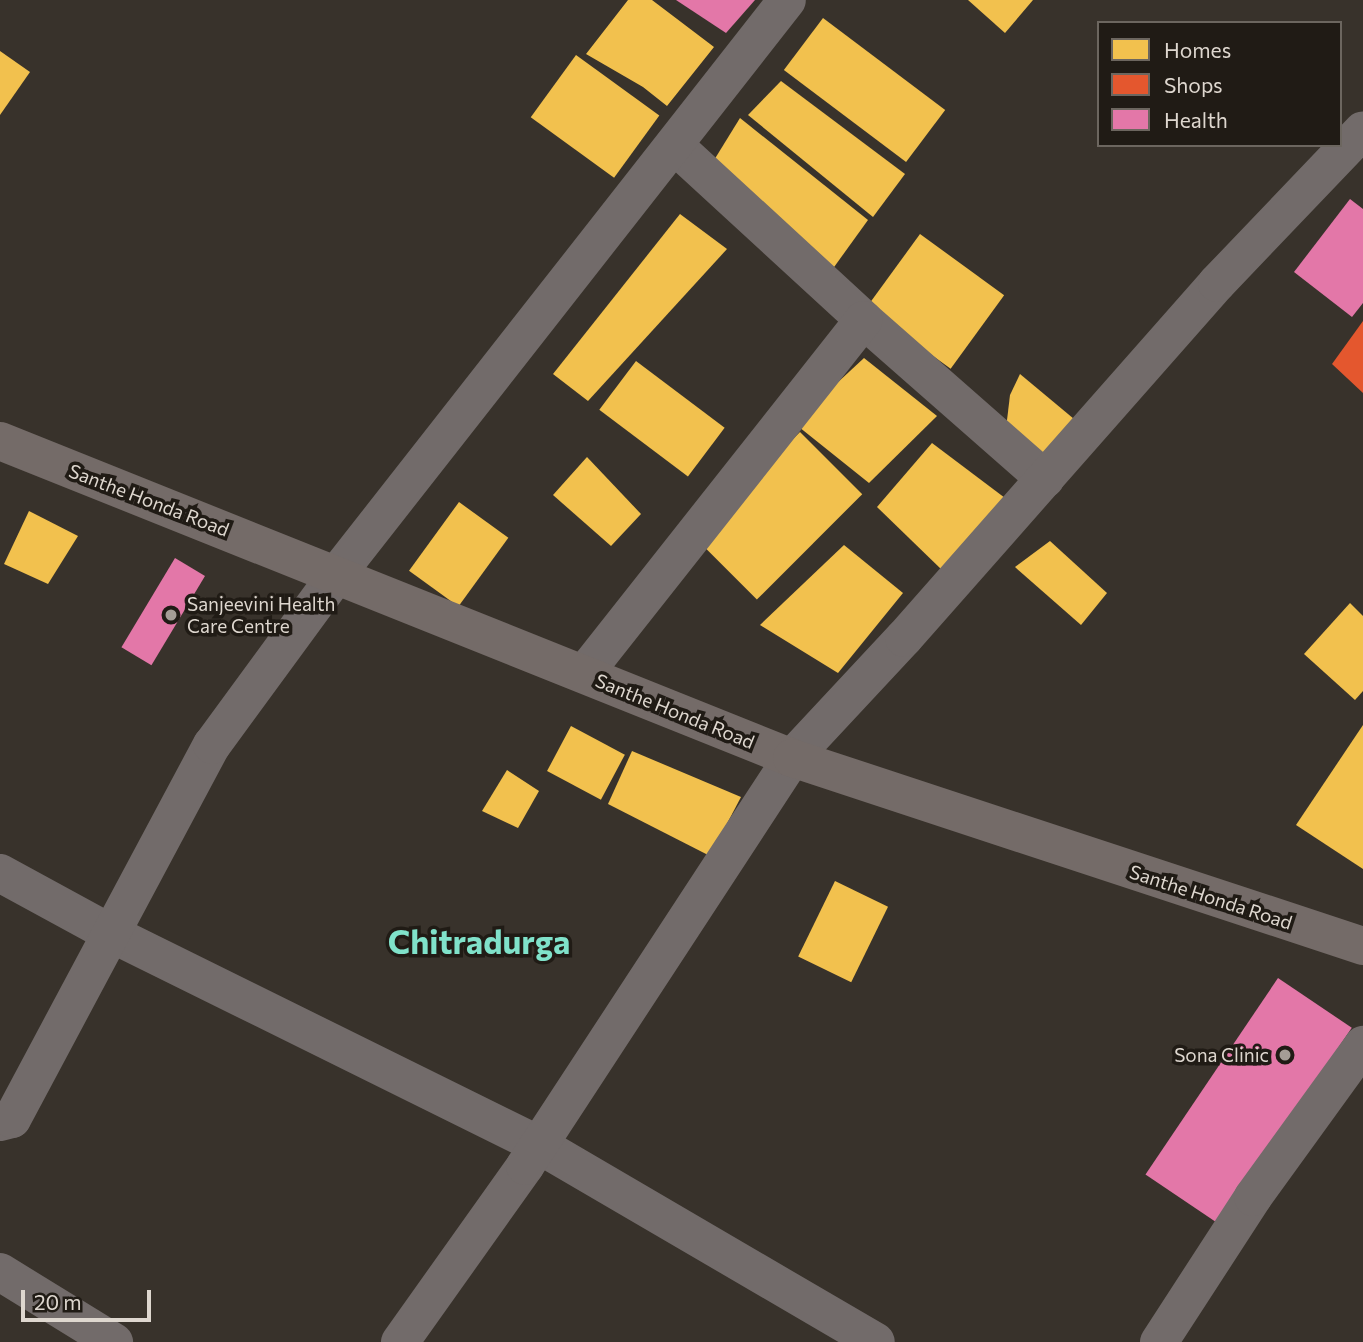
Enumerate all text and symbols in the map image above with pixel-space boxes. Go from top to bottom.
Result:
legend [1097,21,1342,147]
text: Homes [1164,37,1231,62]
text: Shops [1164,72,1223,97]
text: Health [1164,107,1228,132]
street label: Santhe Honda Road [66,459,232,541]
place label: Sanjeevini Health Care Centre [187,593,335,637]
marker: Sanjeevini Health Care Centre [161,605,181,625]
street label: Santhe Honda Road [592,669,758,753]
street label: Santhe Honda Road [1127,860,1295,934]
district label: Chitradurga [388,921,570,961]
place label: Sona Clinic [1174,1044,1269,1066]
marker: Sona Clinic [1275,1045,1295,1065]
scale bar [24,1276,154,1320]
text: 20 m [34,1289,82,1314]

